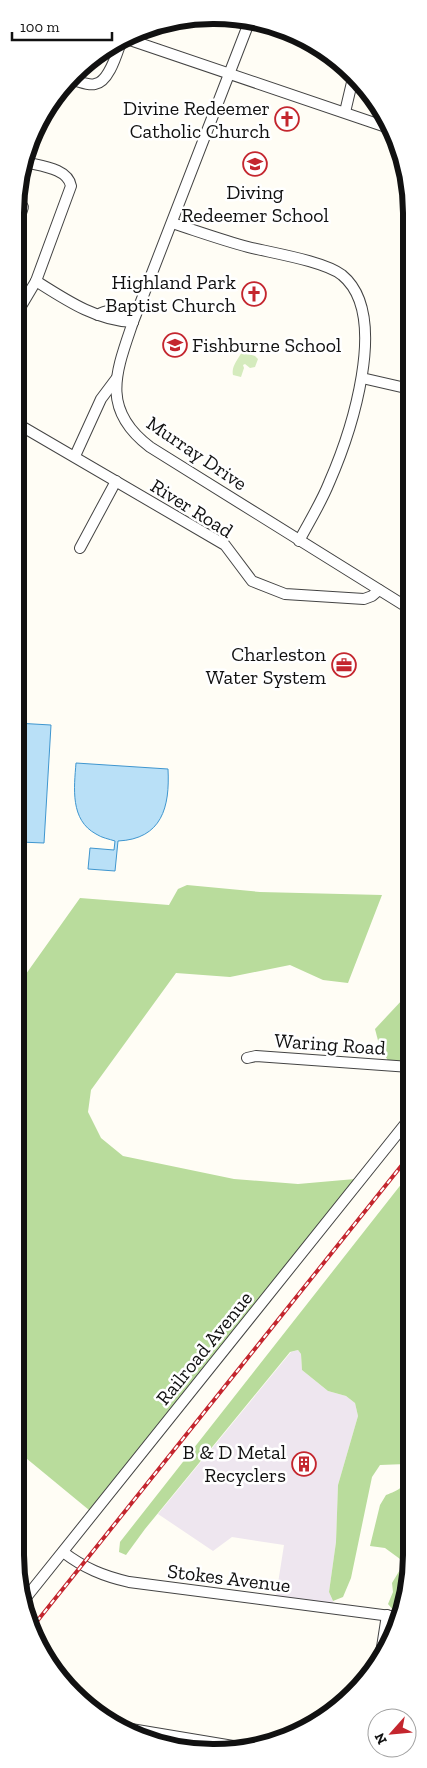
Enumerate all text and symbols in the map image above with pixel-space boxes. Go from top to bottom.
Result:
scale bar [12,10,112,42]
text: 100 m [20,18,59,36]
place label: Divine Redeemer Catholic Church [123,96,271,143]
church icon: Divine Redeemer Catholic Church [274,106,300,132]
school or university icon: Diving Redeemer School [242,151,268,177]
place label: Diving Redeemer School [181,180,329,227]
place label: Highland Park Baptist Church [105,270,237,317]
church icon: Highland Park Baptist Church [241,281,267,307]
school or university icon: Fishburne School [162,332,188,358]
place label: Fishburne School [192,333,341,357]
street label: Murray Drive [142,411,252,495]
street label: River Road [146,473,238,543]
place label: Charleston Water System [206,642,327,689]
office icon: Charleston Water System [331,652,357,678]
street label: Waring Road [274,1028,386,1060]
street label: Railroad Avenue [151,1286,257,1410]
place label: B & D Metal Recyclers [183,1440,286,1487]
building icon: B & D Metal Recyclers [291,1451,317,1477]
street label: Stokes Avenue [166,1559,292,1597]
north arrow [367,1708,417,1758]
text: N [371,1730,391,1747]

